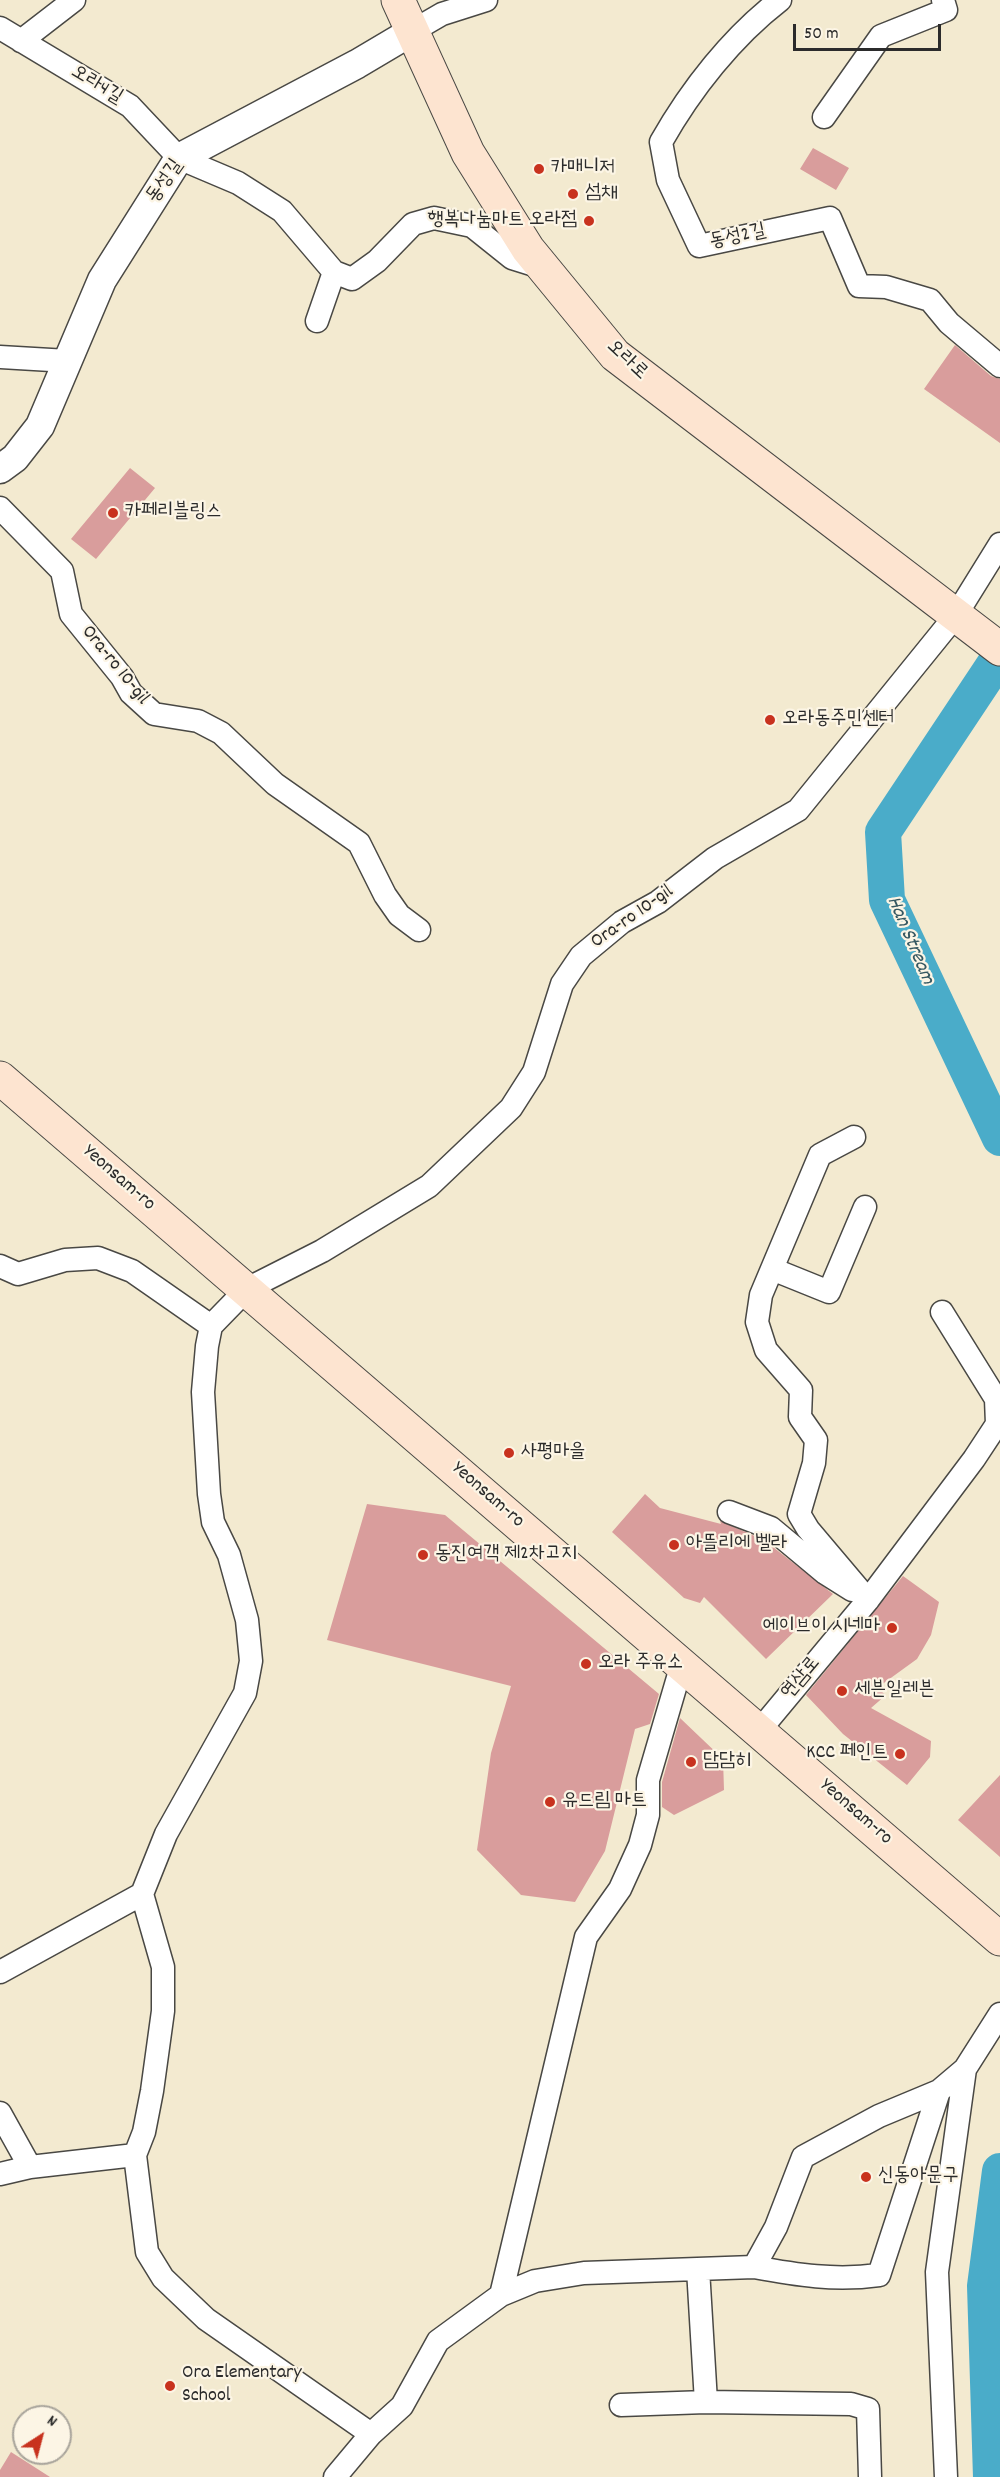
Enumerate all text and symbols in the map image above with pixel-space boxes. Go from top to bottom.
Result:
scale bar [796,12,944,50]
text: 50 m [804,22,839,47]
street label: 오라4길 [66,61,126,111]
street label: 동성길 [142,155,190,209]
place label: 카매니저 [551,157,615,181]
marker: 카매니저 [532,162,546,176]
place label: 섬채 [585,182,617,206]
marker: 섬채 [566,187,580,201]
place label: 행복나눔마트 오라점 [428,209,577,233]
marker: 행복나눔마트 오라점 [582,214,596,228]
street label: 동성2길 [708,220,768,256]
street label: 오라로 [600,336,652,386]
place label: 카페리블링스 [125,501,222,525]
marker: 카페리블링스 [106,506,120,520]
street label: Ora-ro 10-gil [75,621,153,711]
place label: 오라동주민센터 [782,708,895,732]
marker: 오라동주민센터 [763,713,777,727]
street label: Ora-ro 10-gil [587,881,679,955]
water label: Han Stream [879,893,939,989]
street label: Yeonsam-ro [77,1141,159,1217]
place label: 사평마을 [521,1441,585,1465]
marker: 사평마을 [502,1446,516,1460]
street label: Yeonsam-ro [446,1458,528,1534]
place label: 아뜰리에 벨라 [686,1533,787,1557]
marker: 아뜰리에 벨라 [667,1538,681,1552]
place label: 동진여객 제2차고지 [435,1543,577,1567]
marker: 동진여객 제2차고지 [416,1548,430,1562]
place label: 에이브이 시네마 [763,1616,880,1640]
marker: 에이브이 시네마 [885,1621,899,1635]
place label: 오라 주유소 [598,1652,683,1676]
street label: 연삼로 [777,1653,827,1705]
marker: 오라 주유소 [579,1657,593,1671]
place label: 세븐일레븐 [854,1679,934,1703]
marker: 세븐일레븐 [835,1684,849,1698]
place label: KCC 페인트 [806,1742,888,1766]
marker: KCC 페인트 [893,1747,907,1761]
place label: 담담히 [703,1750,751,1774]
marker: 담담히 [684,1755,698,1769]
street label: Yeonsam-ro [814,1775,896,1851]
place label: 유드림 마트 [562,1790,647,1814]
marker: 유드림 마트 [543,1795,557,1809]
place label: 신동아문구 [878,2165,958,2189]
marker: 신동아문구 [859,2170,873,2184]
place label: Ora Elementary School [182,2362,302,2409]
marker: Ora Elementary School [163,2379,177,2393]
north arrow [12,2405,72,2465]
text: N [42,2410,62,2433]

